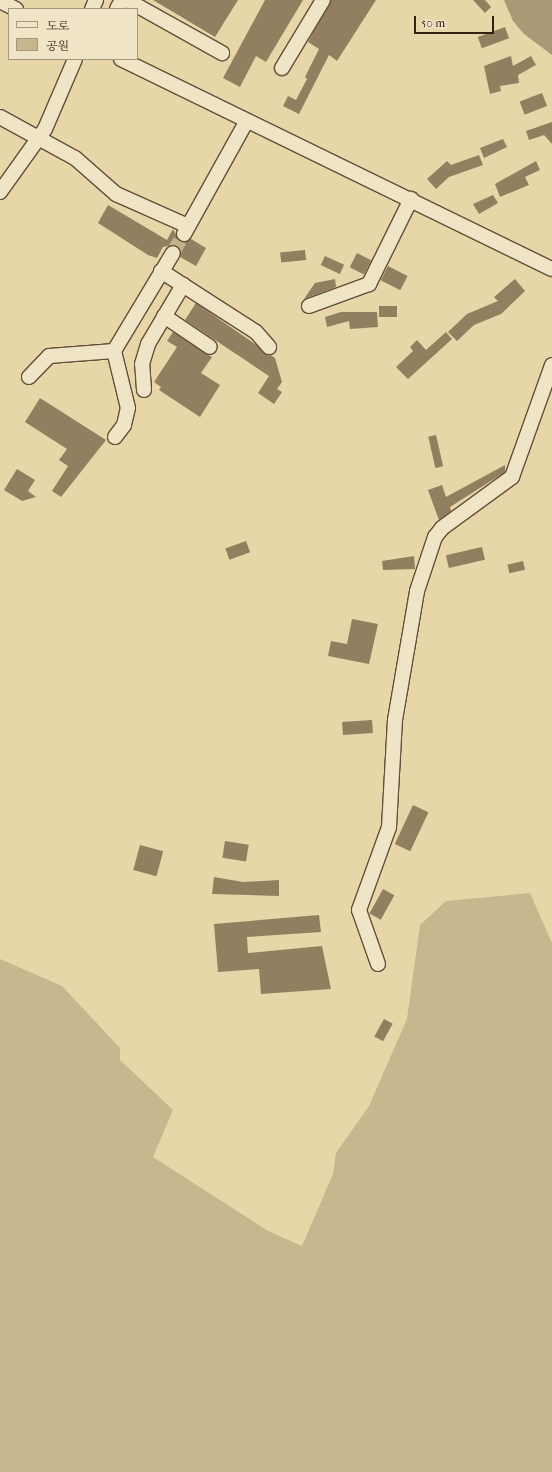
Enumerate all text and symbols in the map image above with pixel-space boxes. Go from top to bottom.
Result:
legend [8,8,138,60]
scale bar [416,8,496,34]
text: 50 m [421,16,445,30]
text: 도로 [46,19,69,33]
text: 공원 [46,39,69,53]

